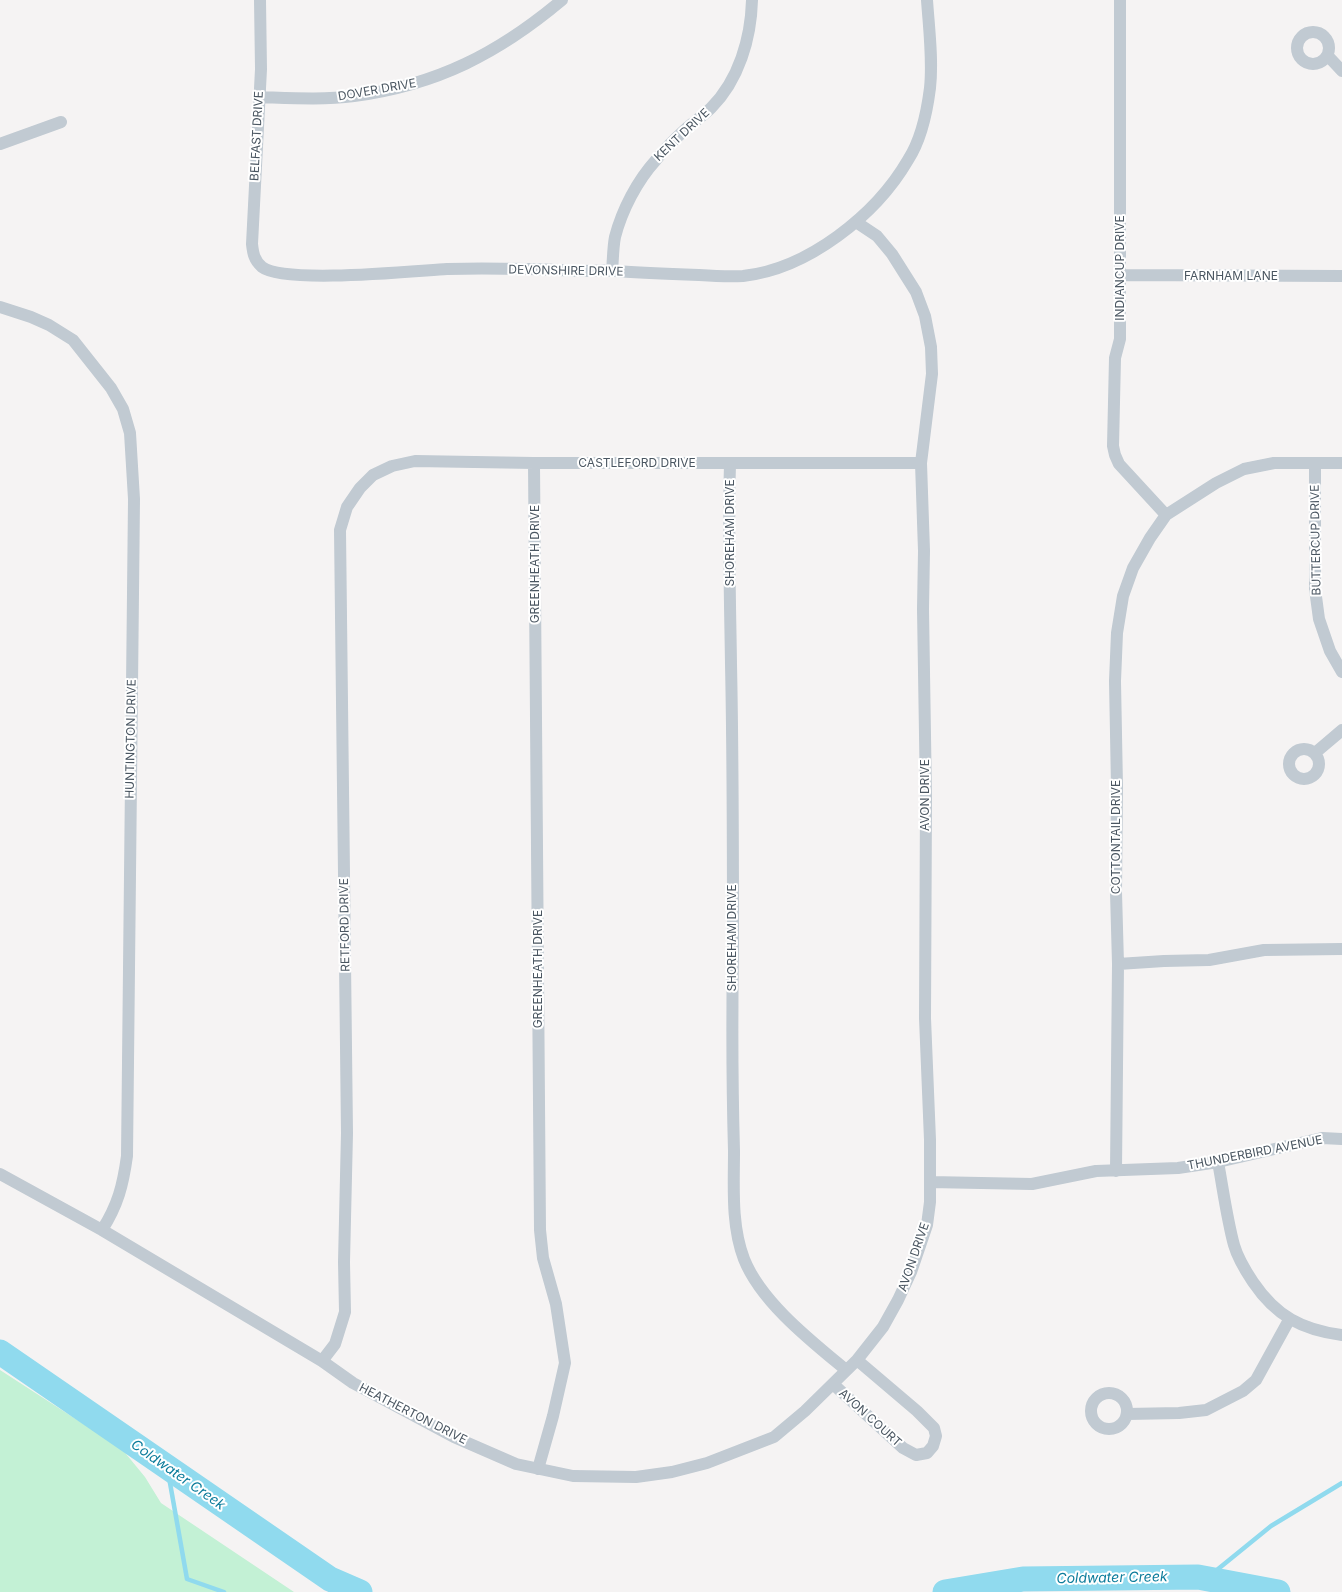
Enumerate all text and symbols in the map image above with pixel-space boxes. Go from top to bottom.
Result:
street label: DOVER DRIVE [337,76,417,104]
street label: BELFAST DRIVE [247,91,267,181]
street label: KENT DRIVE [651,106,713,164]
street label: INDIANCUP DRIVE [1113,215,1127,321]
street label: DEVONSHIRE DRIVE [508,263,624,279]
street label: FARNHAM LANE [1184,269,1278,283]
street label: CASTLEFORD DRIVE [578,456,696,470]
street label: SHOREHAM DRIVE [723,479,737,587]
street label: BUTTERCUP DRIVE [1308,484,1324,596]
street label: GREENHEATH DRIVE [528,505,542,623]
street label: HUNTINGTON DRIVE [123,679,139,799]
street label: AVON DRIVE [918,759,932,831]
street label: COTTONTAIL DRIVE [1109,780,1123,894]
street label: RETFORD DRIVE [337,878,353,972]
street label: SHOREHAM DRIVE [725,884,739,992]
street label: GREENHEATH DRIVE [531,910,545,1028]
street label: THUNDERBIRD AVENUE [1186,1133,1324,1173]
street label: AVON DRIVE [895,1221,933,1293]
street label: HEATHERTON DRIVE [357,1381,469,1447]
street label: AVON COURT [836,1386,904,1450]
water label: Coldwater Creek [128,1436,228,1514]
water label: Coldwater Creek [1056,1569,1168,1587]

